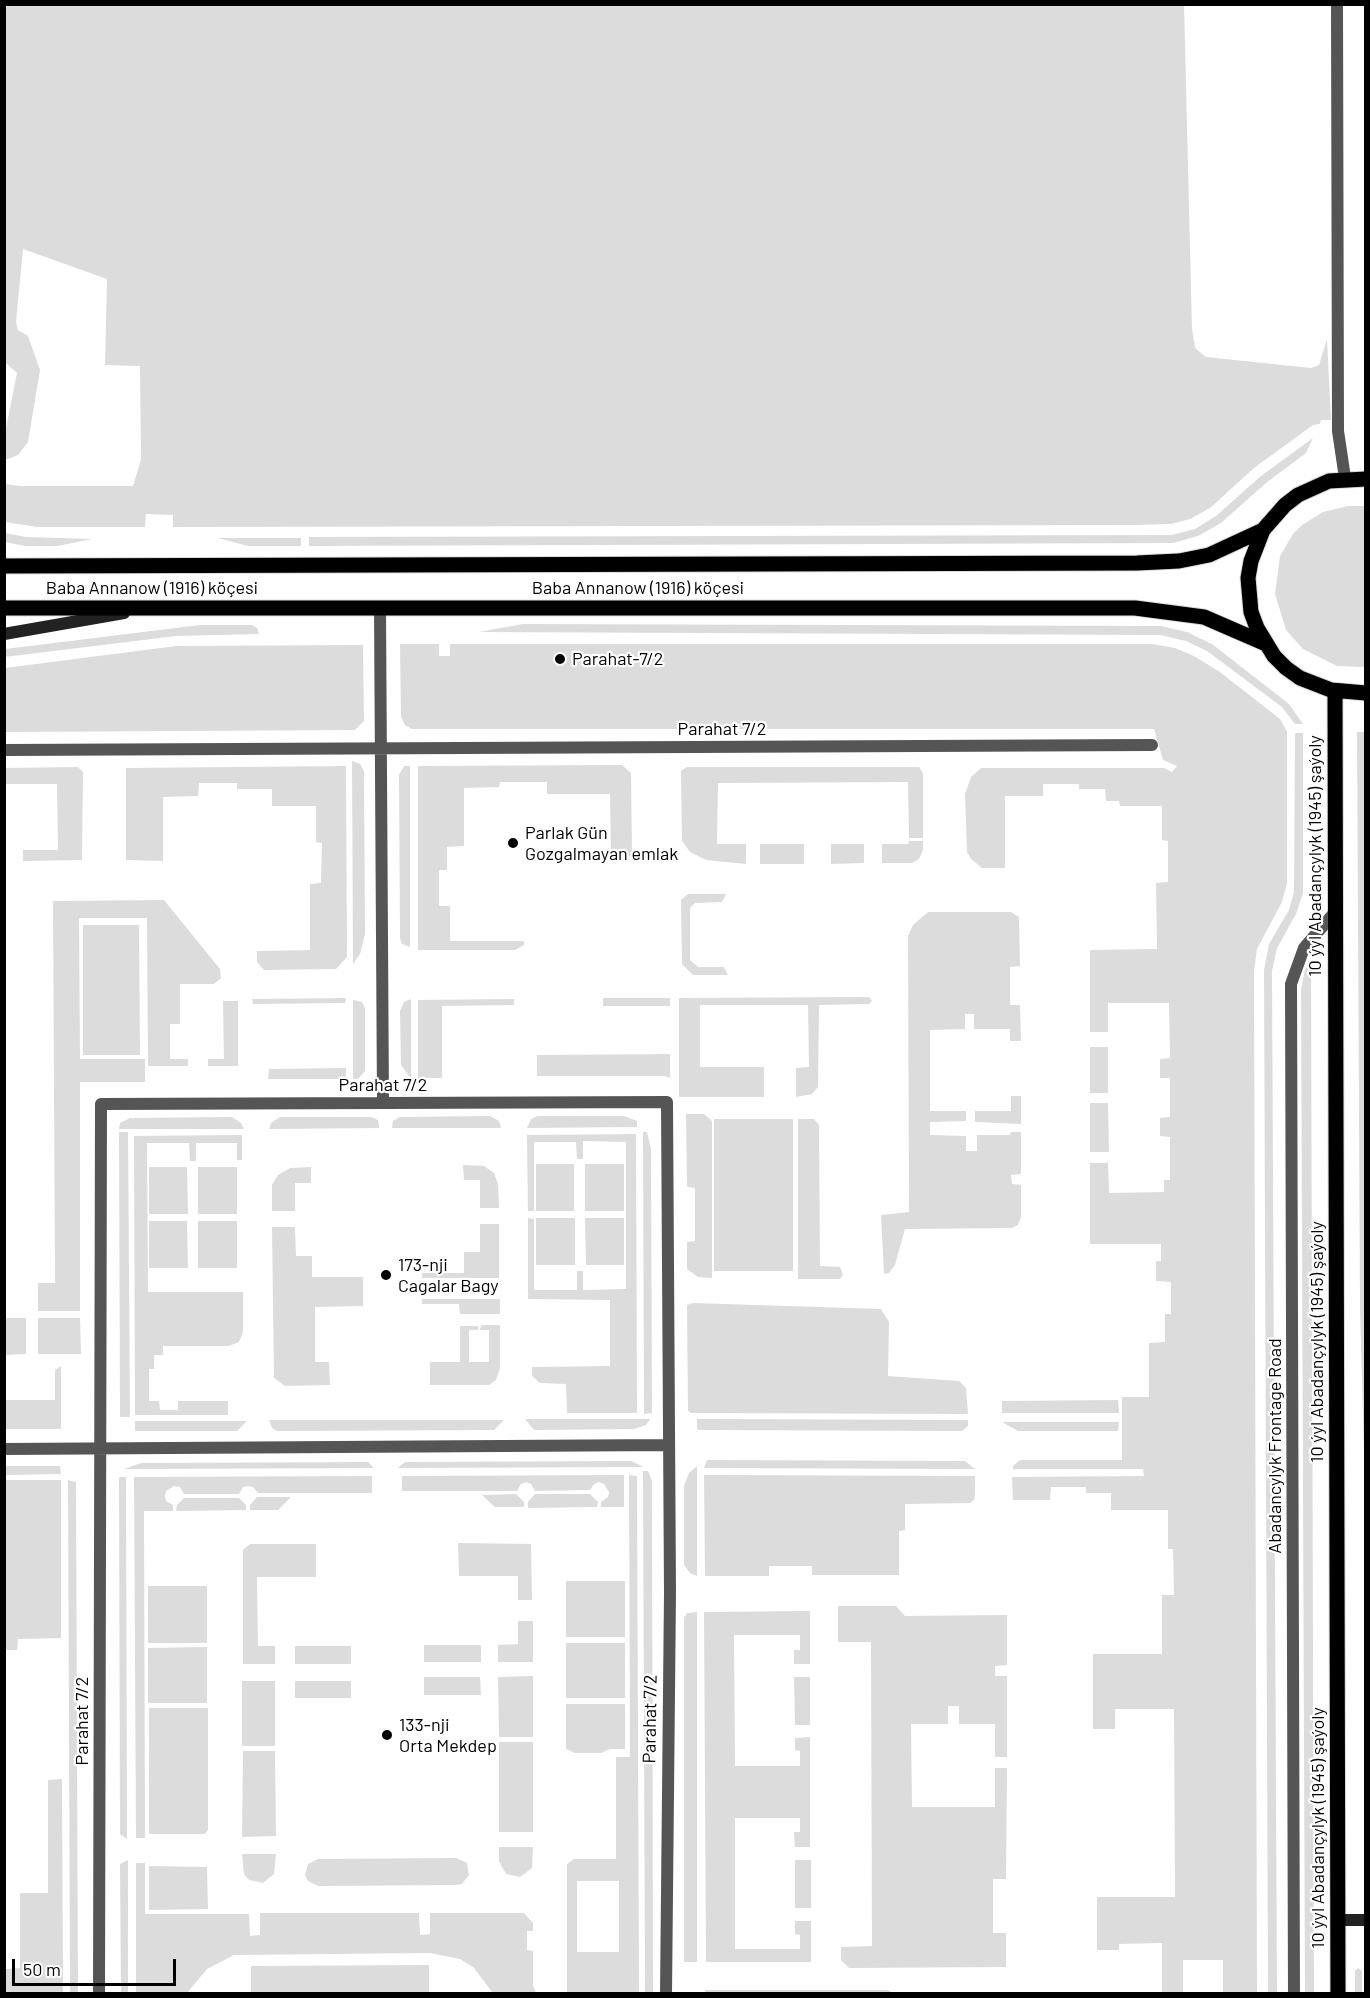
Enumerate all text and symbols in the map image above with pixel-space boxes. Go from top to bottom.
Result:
street label: Baba Annanow (1916) köçesi [46,577,258,599]
street label: Baba Annanow (1916) köçesi [532,577,744,599]
place label: Parahat-7/2 [572,648,663,670]
marker: Parahat-7/2 [553,652,567,666]
street label: Parahat 7/2 [678,718,766,740]
street label: 10 ýyl Abadançylyk (1945) şaýoly [1304,735,1326,977]
place label: Parlak Gün Gozgalmayan emlak [525,822,678,864]
marker: Parlak Gün Gozgalmayan emlak [506,836,520,850]
street label: Parahat 7/2 [339,1074,427,1096]
street label: 10 ýyl Abadançylyk (1945) şaýoly [1306,1221,1328,1463]
place label: 173-nji Cagalar Bagy [398,1254,499,1296]
marker: 173-nji Cagalar Bagy [379,1268,393,1282]
street label: Abadancylyk Frontage Road [1264,1338,1286,1554]
street label: Parahat 7/2 [638,1674,662,1764]
street label: Parahat 7/2 [71,1677,93,1765]
street label: 10 ýyl Abadançylyk (1945) şaýoly [1307,1707,1329,1949]
place label: 133-nji Orta Mekdep [399,1714,497,1756]
marker: 133-nji Orta Mekdep [380,1728,394,1742]
scale bar [15,1947,178,1985]
text: 50 m [23,1958,61,1980]

